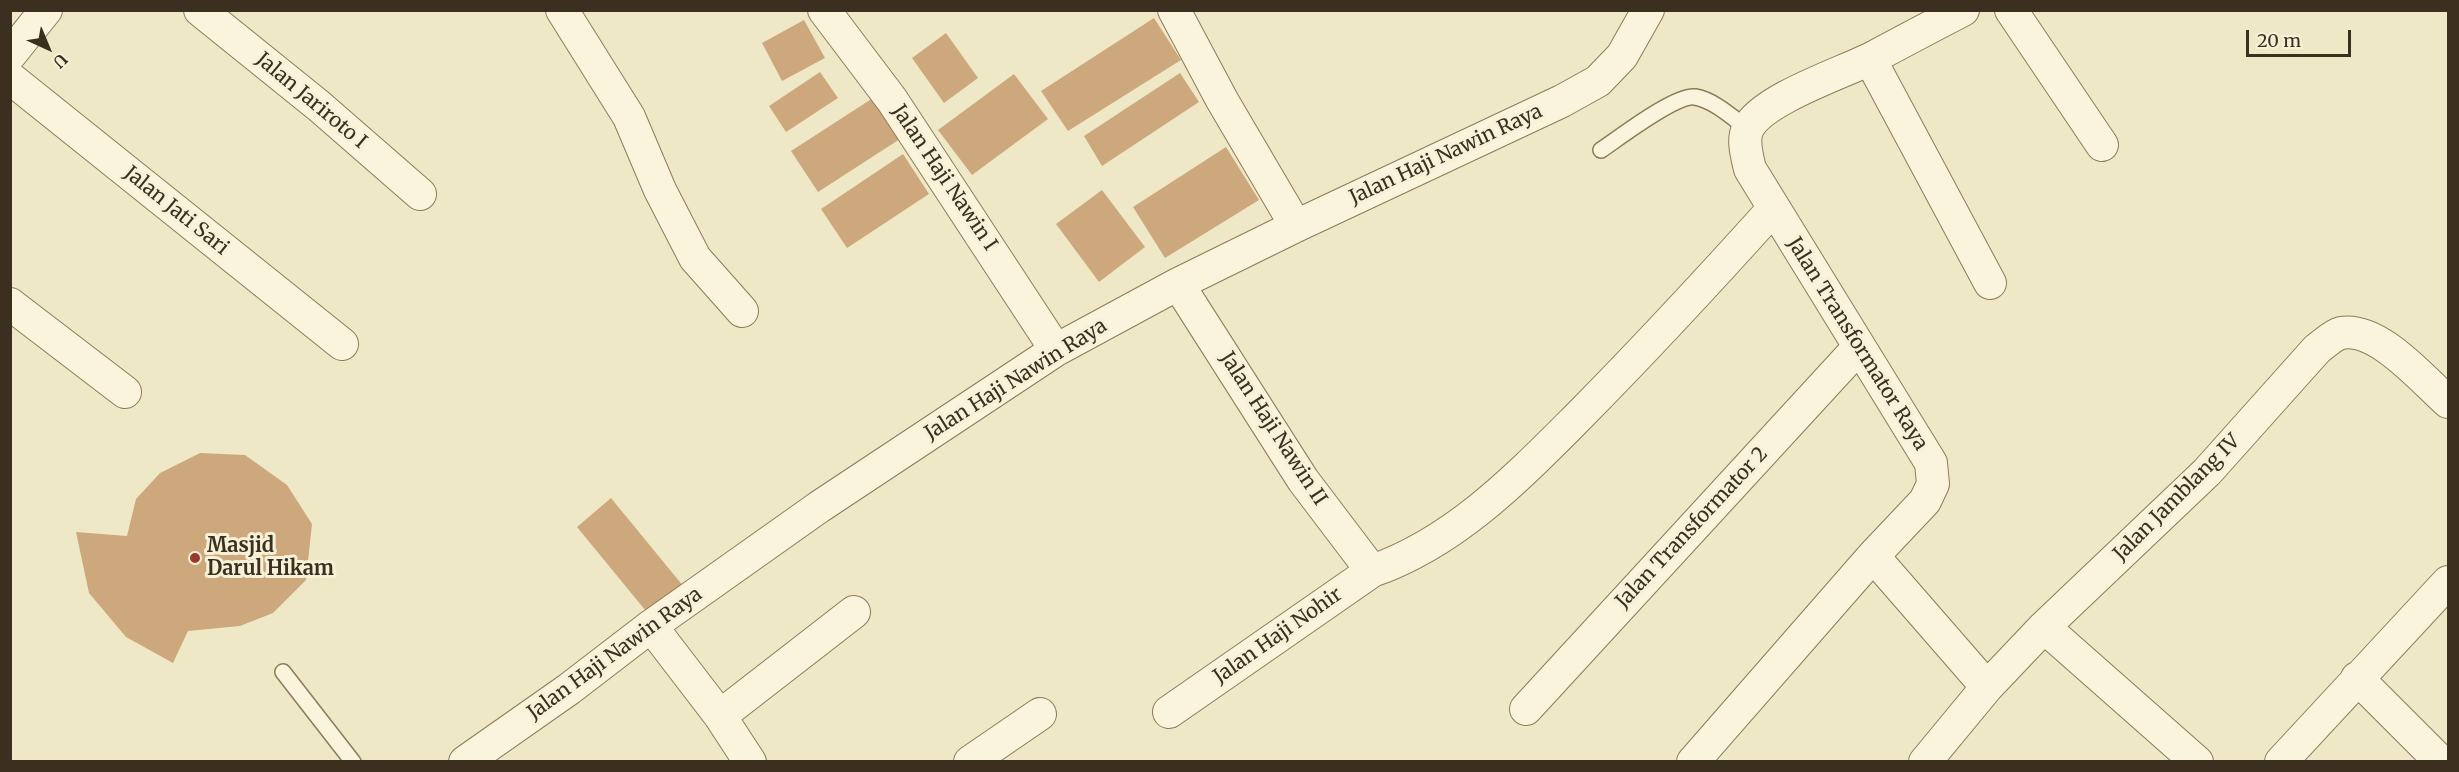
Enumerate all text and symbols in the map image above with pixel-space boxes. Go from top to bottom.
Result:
north arrow [18,18,78,78]
scale bar [2249,18,2354,56]
text: 20 m [2257,29,2301,52]
street label: Jalan Jariroto I [251,48,371,154]
text: U [49,50,72,72]
street label: Jalan Haji Nawin I [886,100,1002,256]
street label: Jalan Haji Nawin Raya [1346,100,1546,210]
street label: Jalan Jati Sari [119,161,233,261]
street label: Jalan Transformator Raya [1782,233,1932,455]
street label: Jalan Haji Nawin Raya [921,314,1111,446]
street label: Jalan Haji Nawin II [1214,348,1332,510]
street label: Jalan Jamblang IV [2109,430,2245,566]
street label: Jalan Transformator 2 [1611,442,1773,614]
place label: Masjid Darul Hikam [207,534,334,581]
marker: Masjid Darul Hikam [188,551,202,565]
street label: Jalan Haji Nawin Raya [523,583,707,725]
street label: Jalan Haji Nohir [1209,583,1347,689]

